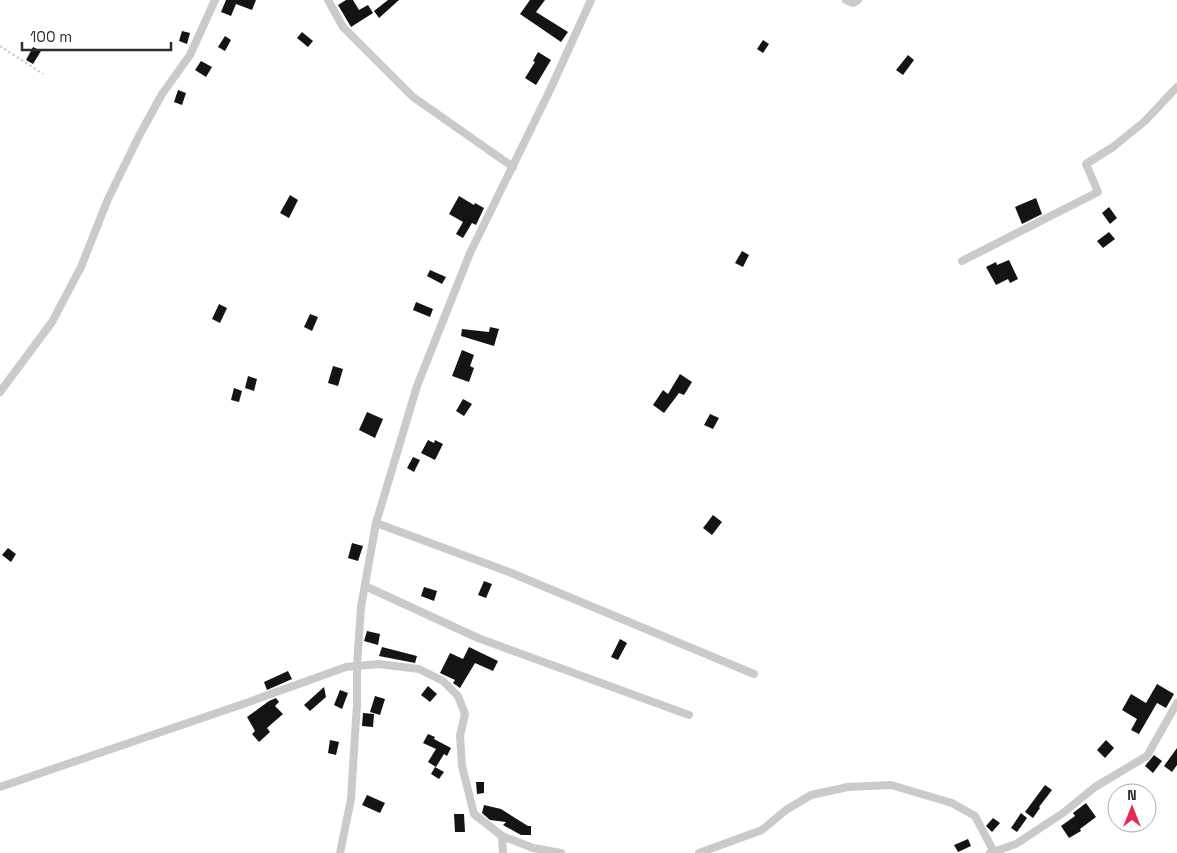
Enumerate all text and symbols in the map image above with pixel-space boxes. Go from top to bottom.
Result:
scale bar [22,20,171,52]
text: 100 m [30,27,72,46]
north arrow [1107,783,1157,833]
text: N [1127,786,1137,804]

